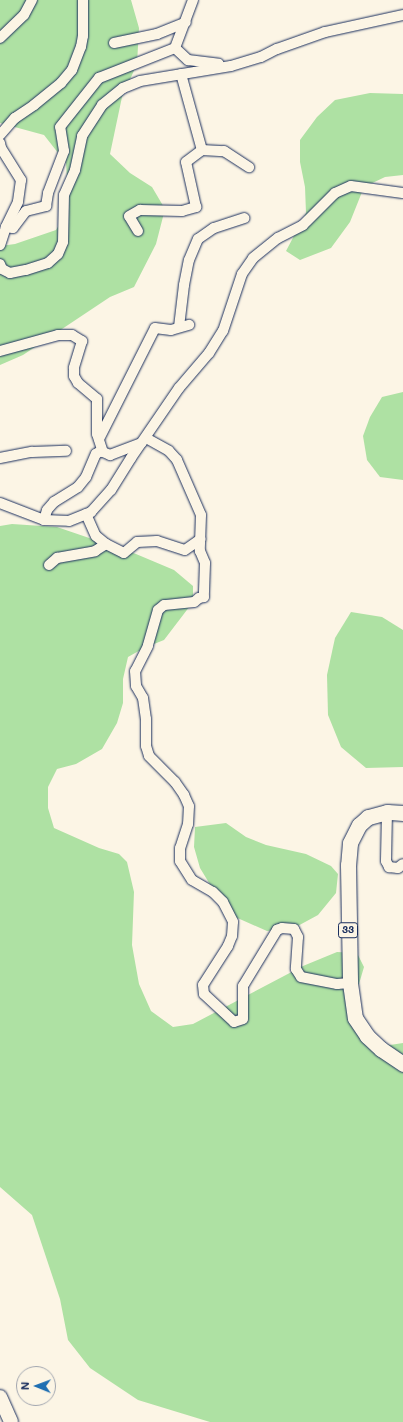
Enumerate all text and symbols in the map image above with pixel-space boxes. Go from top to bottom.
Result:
road number: 33 [338,922,358,938]
north arrow [16,1366,56,1406]
text: N [17,1381,32,1390]

